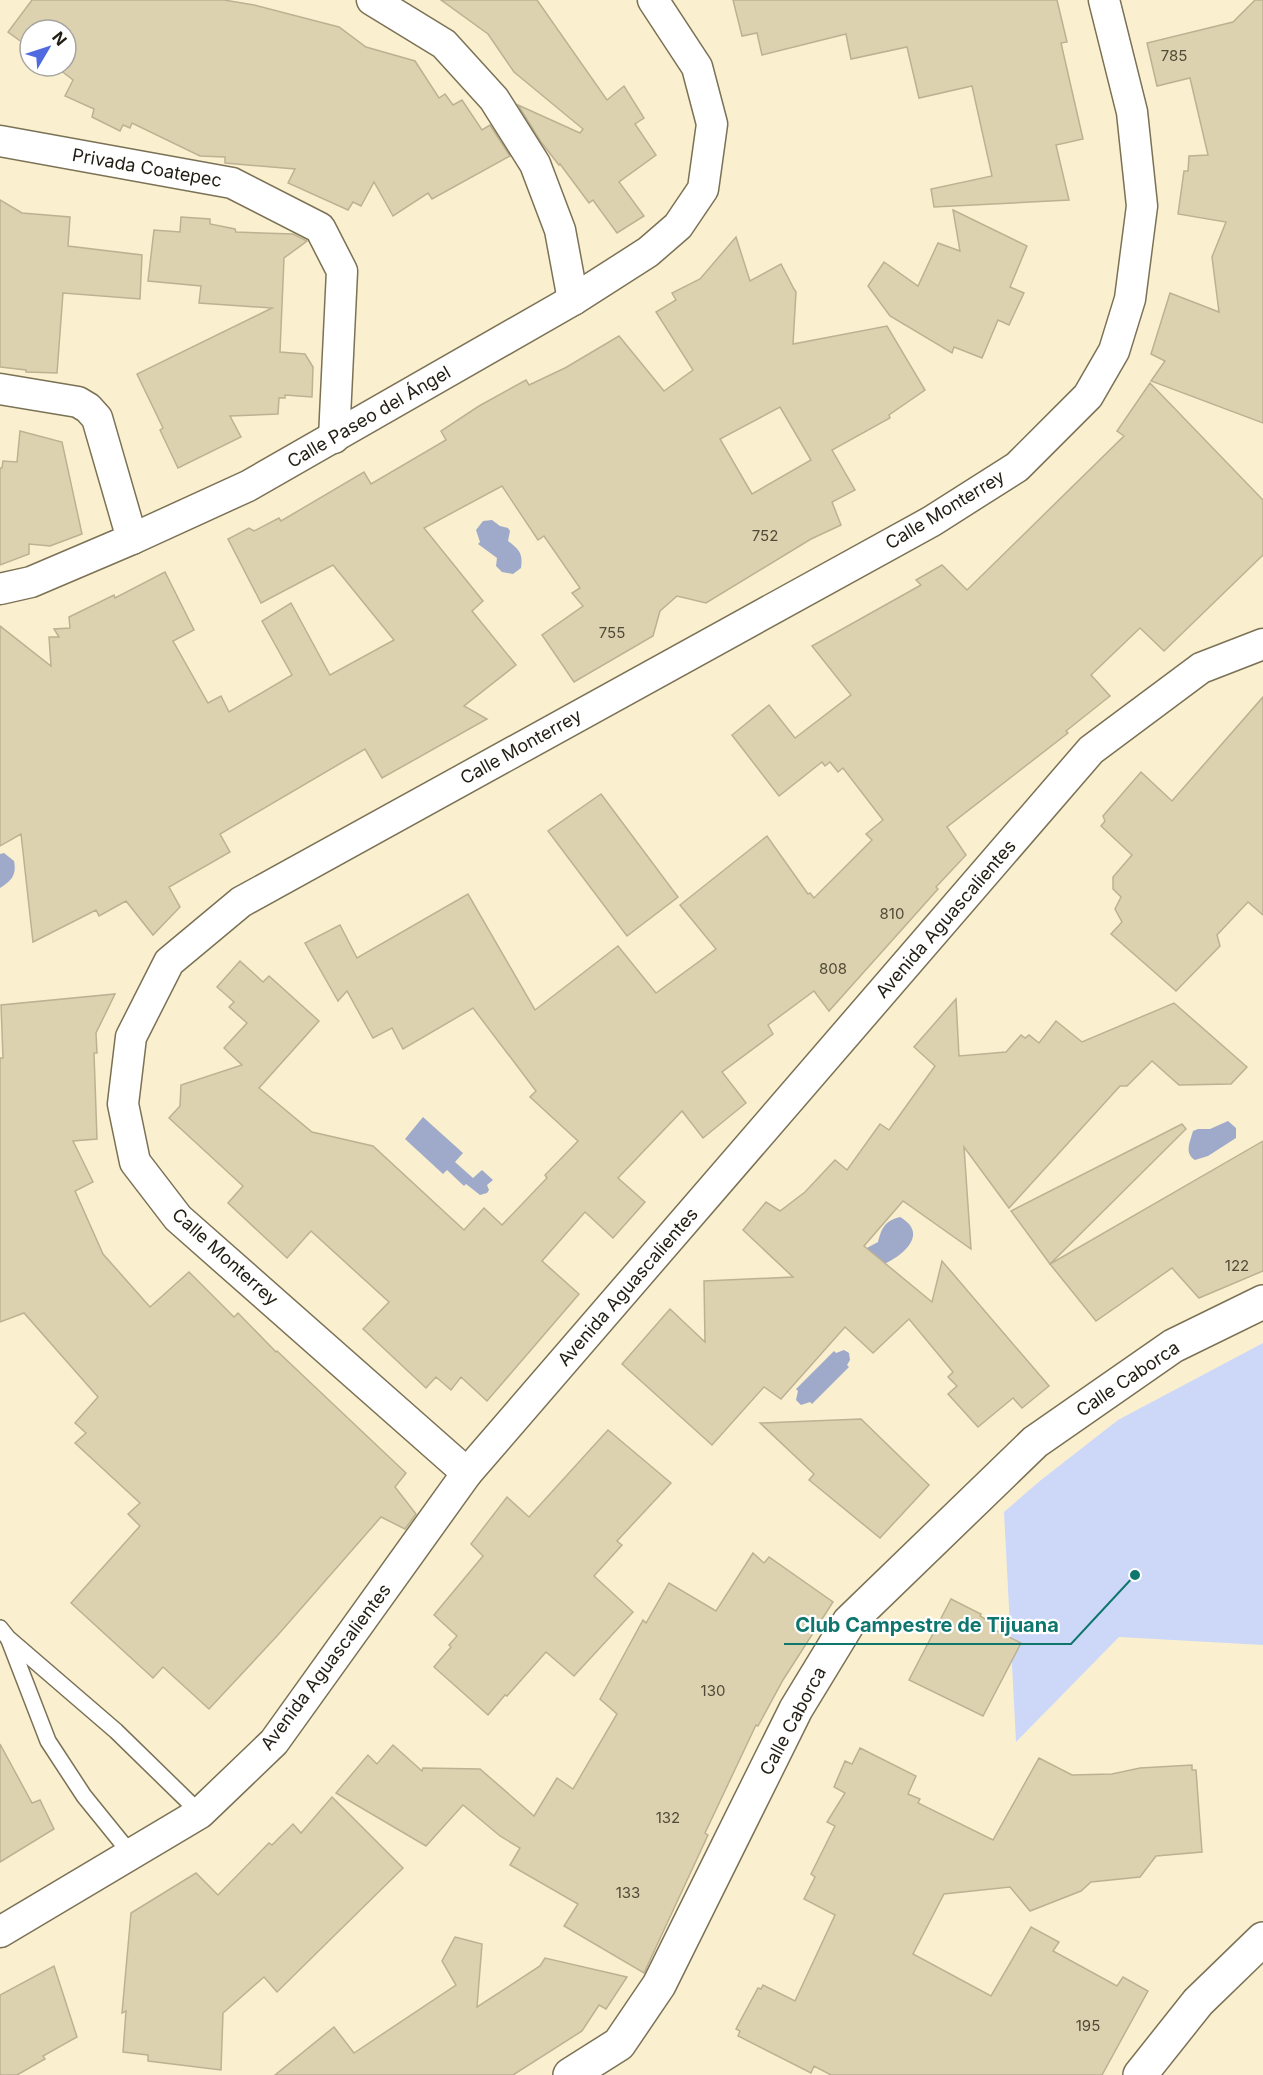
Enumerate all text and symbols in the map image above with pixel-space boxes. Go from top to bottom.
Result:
north arrow [18,18,78,78]
text: N [48,28,71,50]
house number: 785 [1161,46,1187,65]
street label: Privada Coatepec [71,144,224,191]
street label: Calle Paseo del Ángel [283,360,454,472]
street label: Calle Monterrey [881,466,1008,553]
house number: 752 [752,526,778,545]
house number: 755 [599,623,625,642]
street label: Calle Monterrey [457,705,585,789]
street label: Avenida Aguascalientes [871,835,1020,1002]
house number: 810 [880,904,904,923]
house number: 808 [819,959,847,978]
street label: Avenida Aguascalientes [553,1203,702,1370]
street label: Calle Monterrey [168,1204,283,1310]
house number: 122 [1225,1256,1249,1275]
street label: Calle Caborca [1072,1336,1183,1421]
street label: Avenida Aguascalientes [256,1580,395,1754]
callout: Club Campestre de Tijuana [784,1606,1071,1644]
text: Club Campestre de Tijuana [795,1613,1059,1637]
street label: Calle Caborca [755,1663,830,1779]
house number: 130 [701,1681,725,1700]
house number: 132 [656,1808,680,1827]
house number: 133 [616,1883,640,1902]
house number: 195 [1076,2016,1100,2035]

